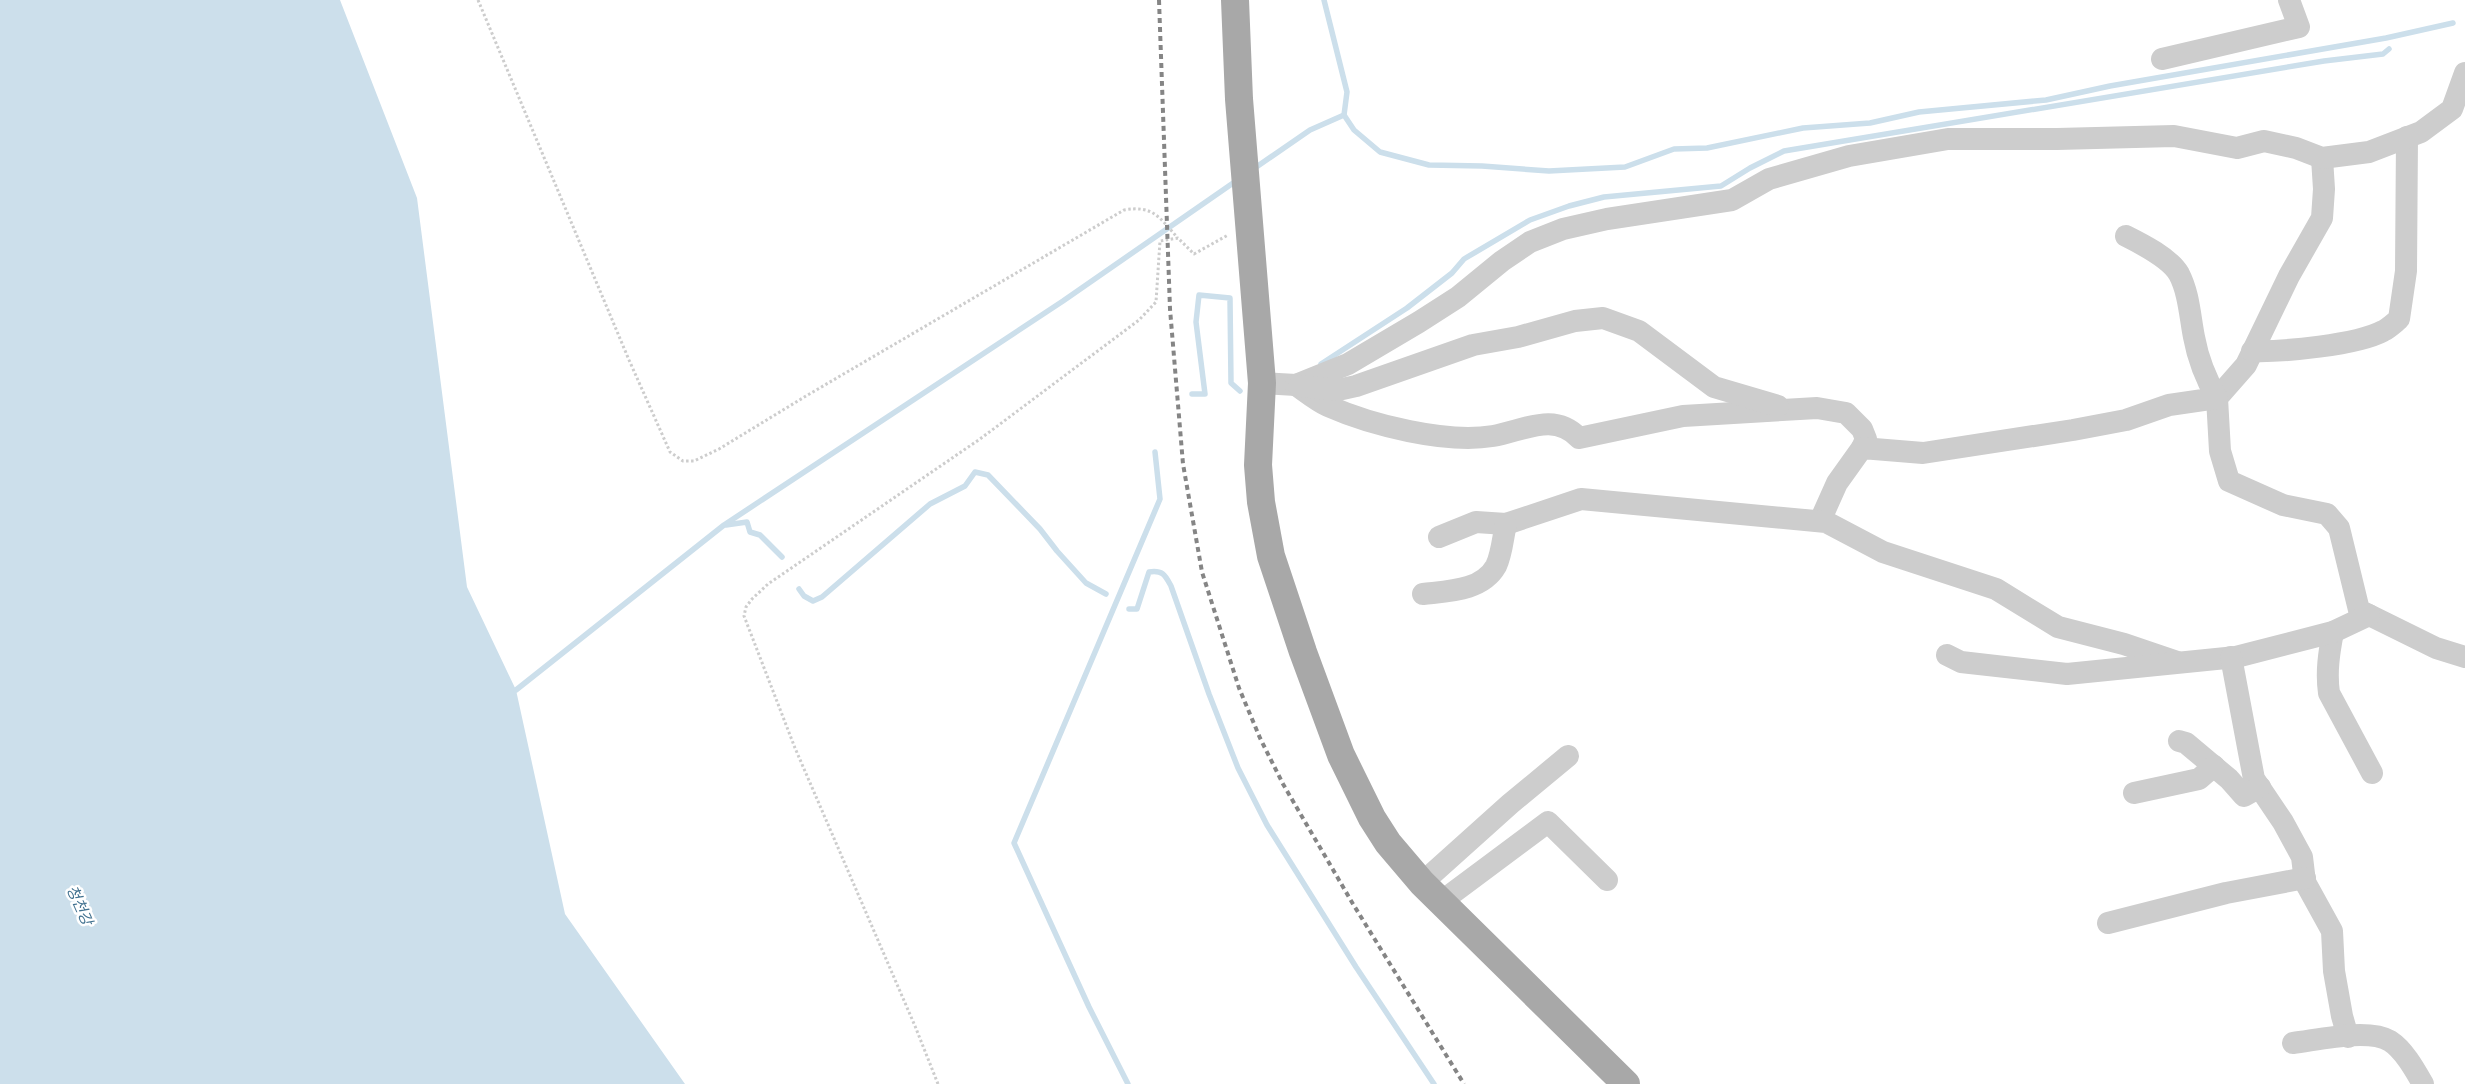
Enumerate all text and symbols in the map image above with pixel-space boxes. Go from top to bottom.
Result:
water label: 청천강 [63,882,98,930]

